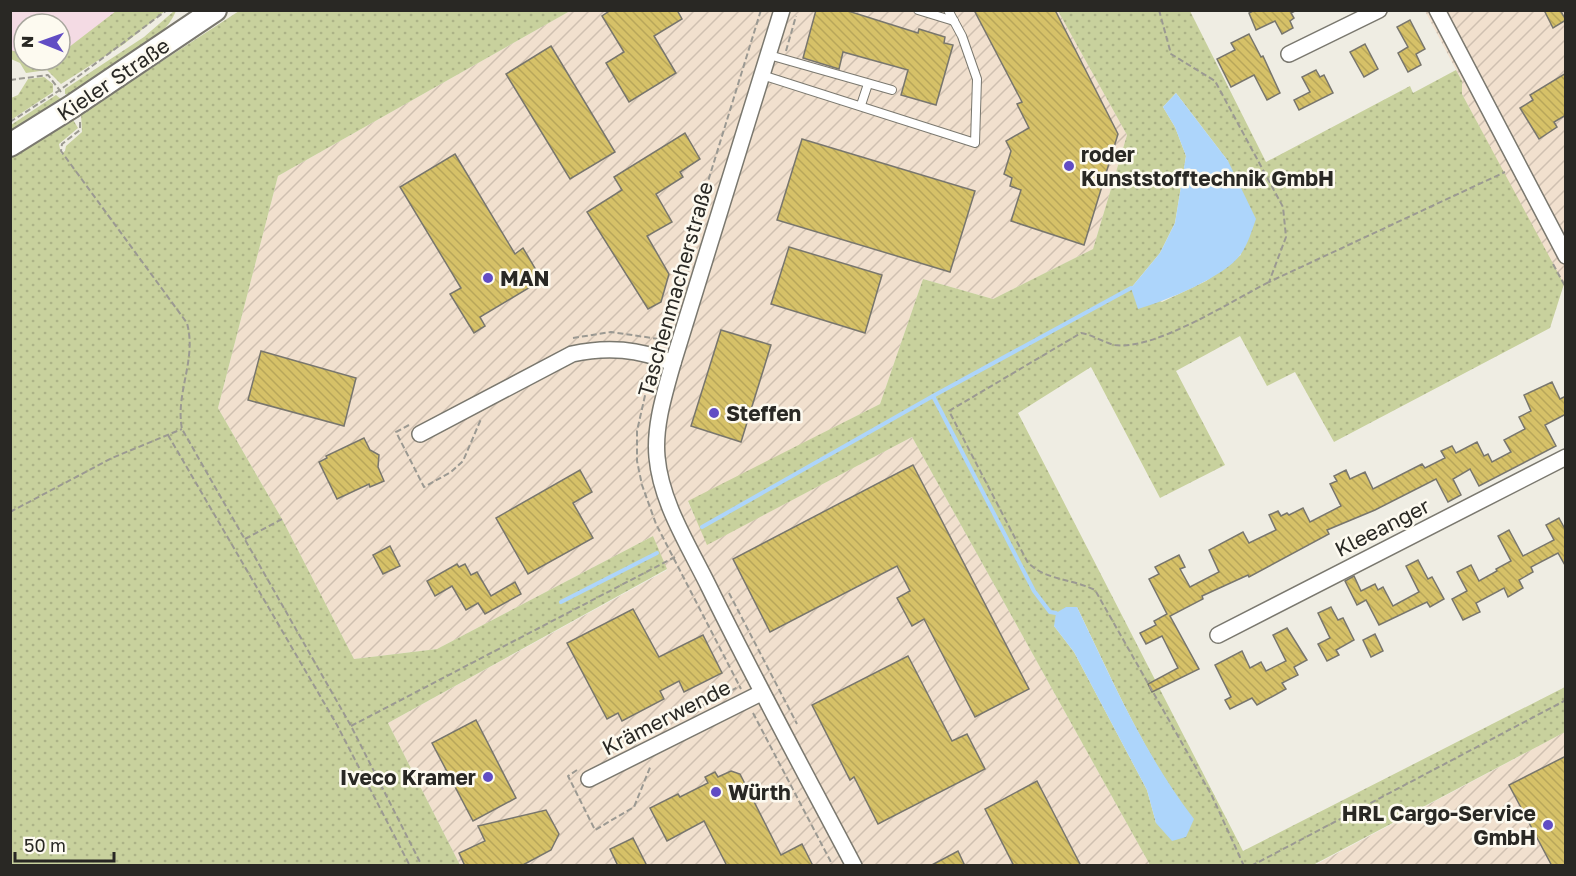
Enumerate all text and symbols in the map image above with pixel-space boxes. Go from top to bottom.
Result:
north arrow [12,12,72,72]
street label: Kieler Straße [52,32,174,126]
text: N [17,35,37,48]
place label: roder Kunststofftechnik GmbH [1081,141,1334,191]
marker: roder Kunststofftechnik GmbH [1062,159,1076,173]
street label: Taschenmacherstraße [632,178,718,400]
place label: MAN [500,265,550,291]
marker: MAN [481,271,495,285]
place label: Steffen [726,400,801,426]
marker: Steffen [707,406,721,420]
street label: Kleeanger [1330,492,1434,562]
street label: Krämerwende [597,673,735,761]
place label: Iveco Kramer [340,764,476,790]
marker: Iveco Kramer [481,770,495,784]
place label: Würth [728,779,791,805]
marker: Würth [709,785,723,799]
place label: HRL Cargo-Service GmbH [1342,800,1536,850]
marker: HRL Cargo-Service GmbH [1541,818,1555,832]
scale bar [15,825,114,863]
text: 50 m [24,834,66,856]

